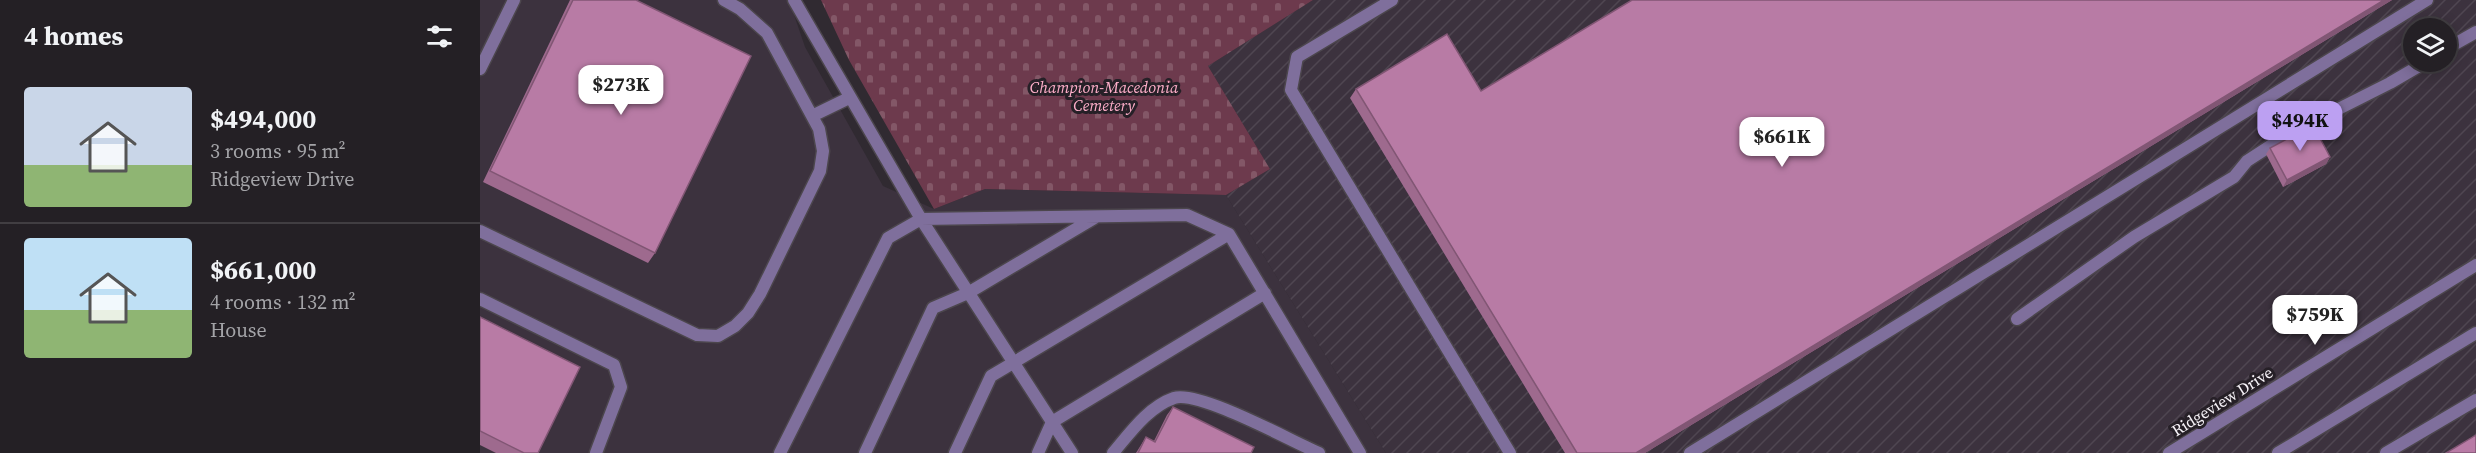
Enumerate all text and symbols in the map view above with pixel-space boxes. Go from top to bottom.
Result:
text: 4 homes [24,18,123,54]
map controls [2403,18,2457,72]
button: layers [2403,18,2457,72]
icon: filters [423,20,456,53]
pin: $273K [579,65,663,116]
text: $273K [592,70,650,98]
park label: Champion-Macedonia Cemetery [1030,76,1179,116]
text: $494,000 [210,101,316,137]
pin: $494K [2258,101,2342,152]
text: $494K [2271,106,2329,134]
icon: home [72,111,144,183]
pin: $661K [1740,117,1824,168]
text: $661K [1753,122,1811,150]
text: 3 rooms · 95 m² [210,137,346,165]
text: Ridgeview Drive [210,165,355,193]
text: $661,000 [210,252,316,288]
icon: home [72,262,144,334]
text: 4 rooms · 132 m² [210,288,356,316]
pin: $759K [2273,295,2357,346]
text: $759K [2286,300,2344,328]
text: House [210,316,267,344]
street label: Ridgeview Drive [2167,361,2277,441]

